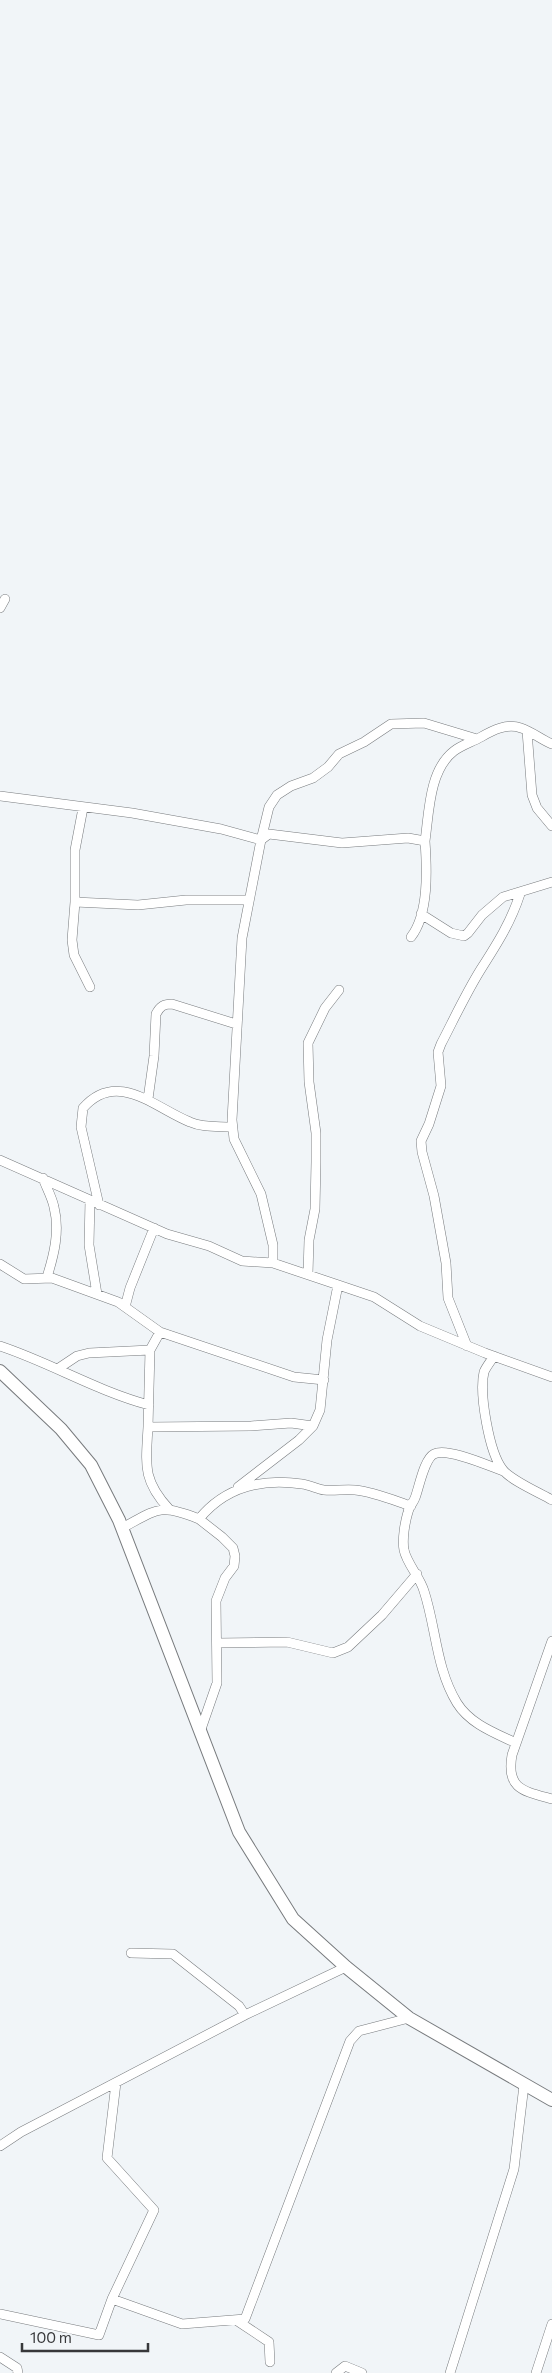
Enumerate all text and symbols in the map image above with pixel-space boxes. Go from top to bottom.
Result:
scale bar [22,2320,149,2352]
text: 100 m [30,2328,72,2346]

